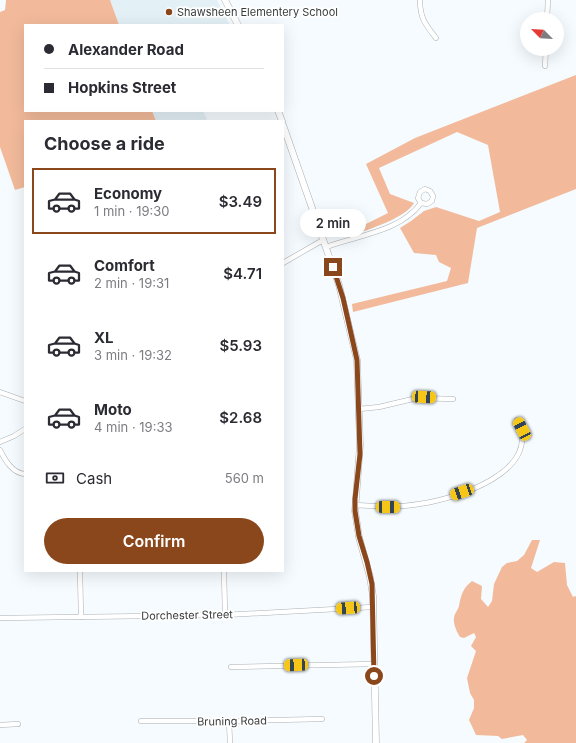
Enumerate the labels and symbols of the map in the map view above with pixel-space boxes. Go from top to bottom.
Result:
place label: Shawsheen Elementery School [177,5,338,19]
marker: Shawsheen Elementery School [164,7,174,17]
north arrow [520,12,564,56]
callout: 2 min [300,209,366,237]
route end [324,258,342,276]
car [412,390,436,404]
car [511,416,533,442]
car [449,482,475,502]
car [376,501,400,513]
car [336,601,360,615]
street label: Dorchester Street [141,607,233,623]
car [284,659,308,671]
route start [365,667,383,685]
street label: Bruning Road [197,713,267,729]

